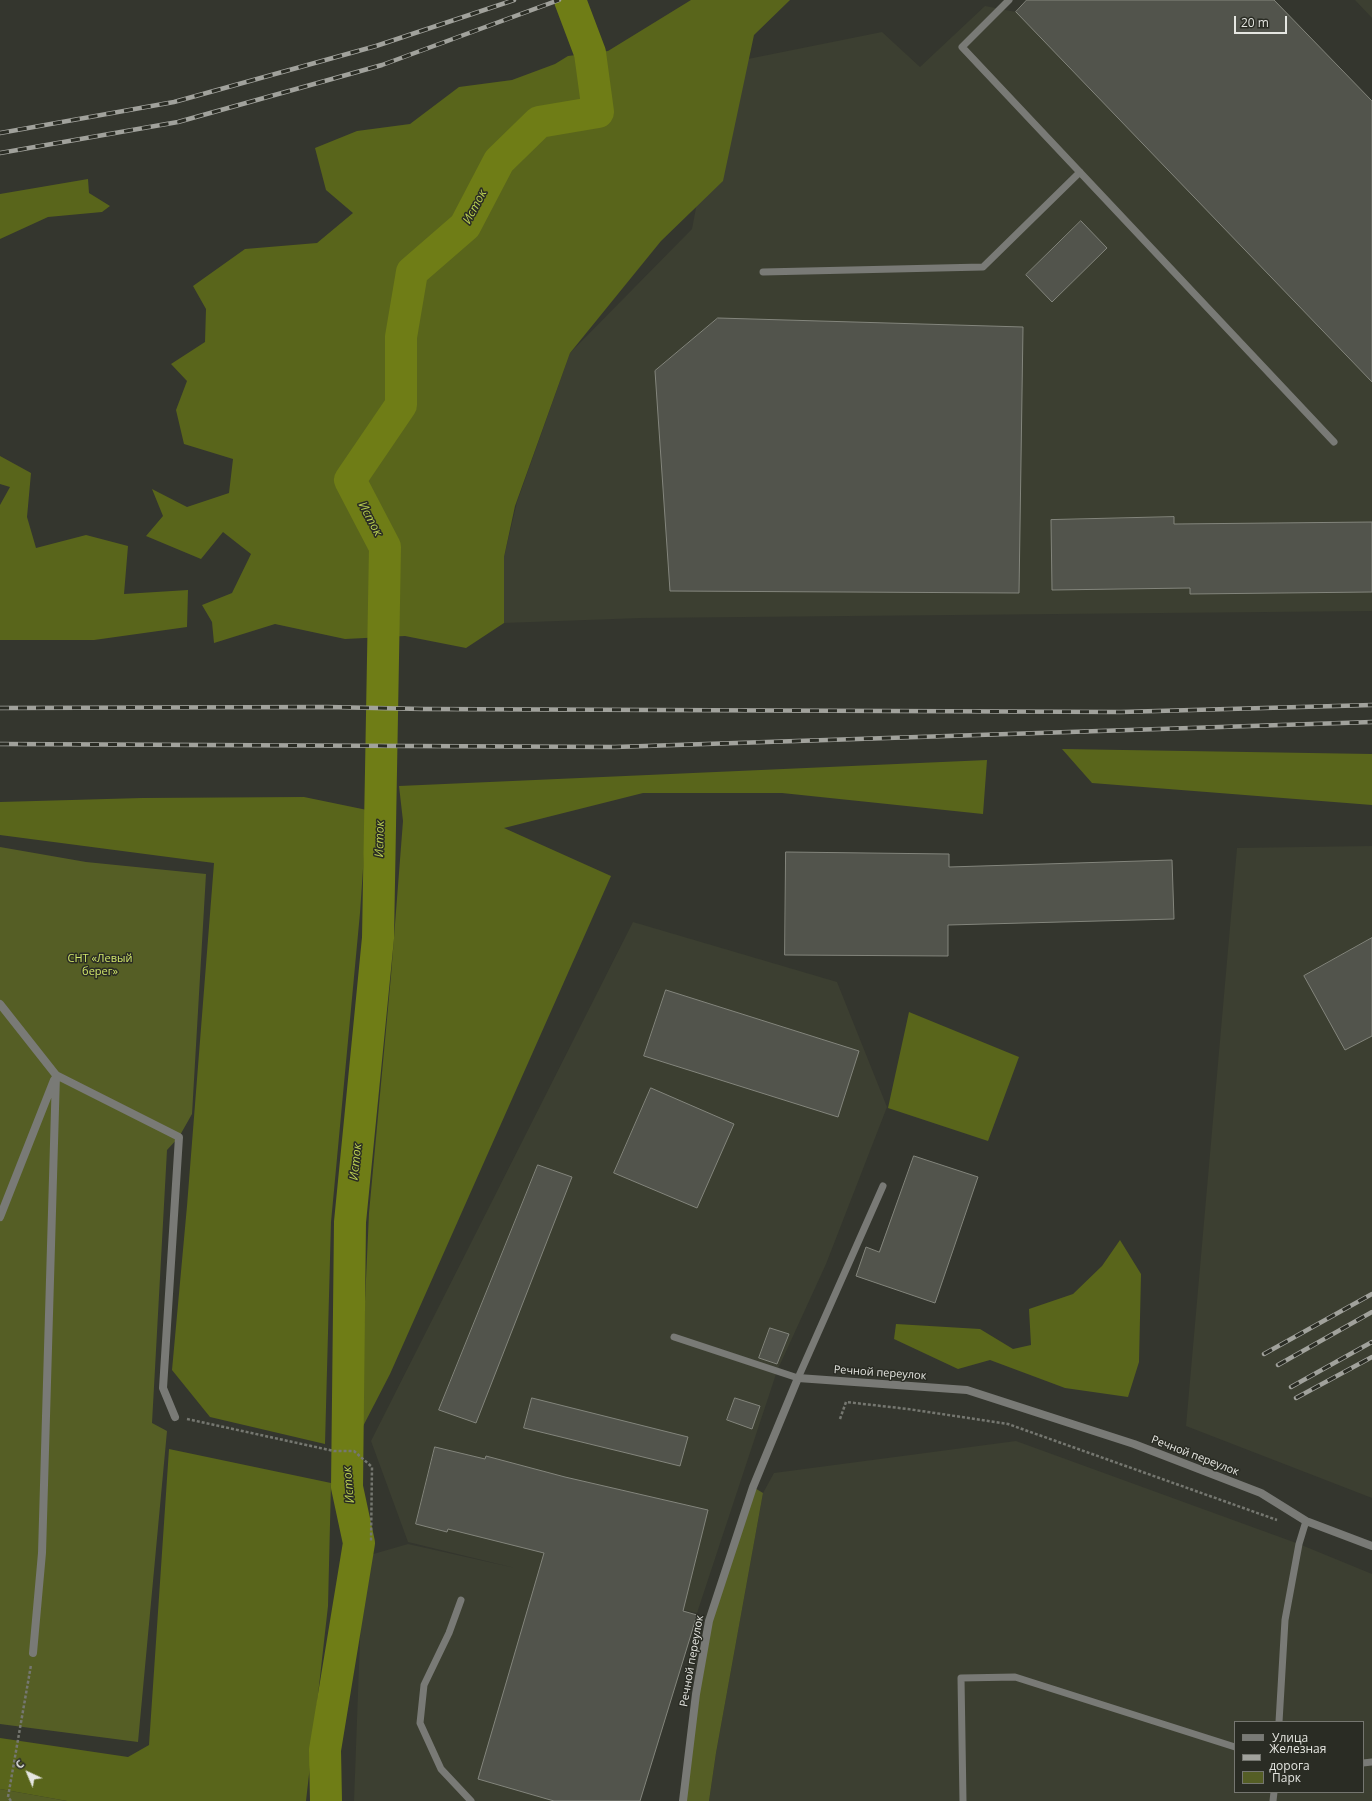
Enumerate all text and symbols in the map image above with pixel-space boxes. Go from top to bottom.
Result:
scale bar [1236,8,1289,34]
text: 20 m [1241,14,1269,31]
water label: Исток [460,187,490,227]
water label: Исток [355,499,385,539]
water label: Исток [372,820,388,858]
park label: СНТ «Левый берег» [67,952,133,978]
water label: Исток [347,1143,365,1181]
street label: Речной переулок [833,1363,927,1383]
street label: Речной переулок [1149,1433,1241,1479]
water label: Исток [340,1466,358,1504]
street label: Речной переулок [677,1614,707,1708]
legend [1234,1721,1364,1793]
text: Улица [1272,1729,1308,1746]
text: Железная дорога [1269,1740,1326,1774]
north arrow [8,1753,48,1793]
text: С [12,1756,27,1772]
text: Парк [1272,1769,1301,1786]

